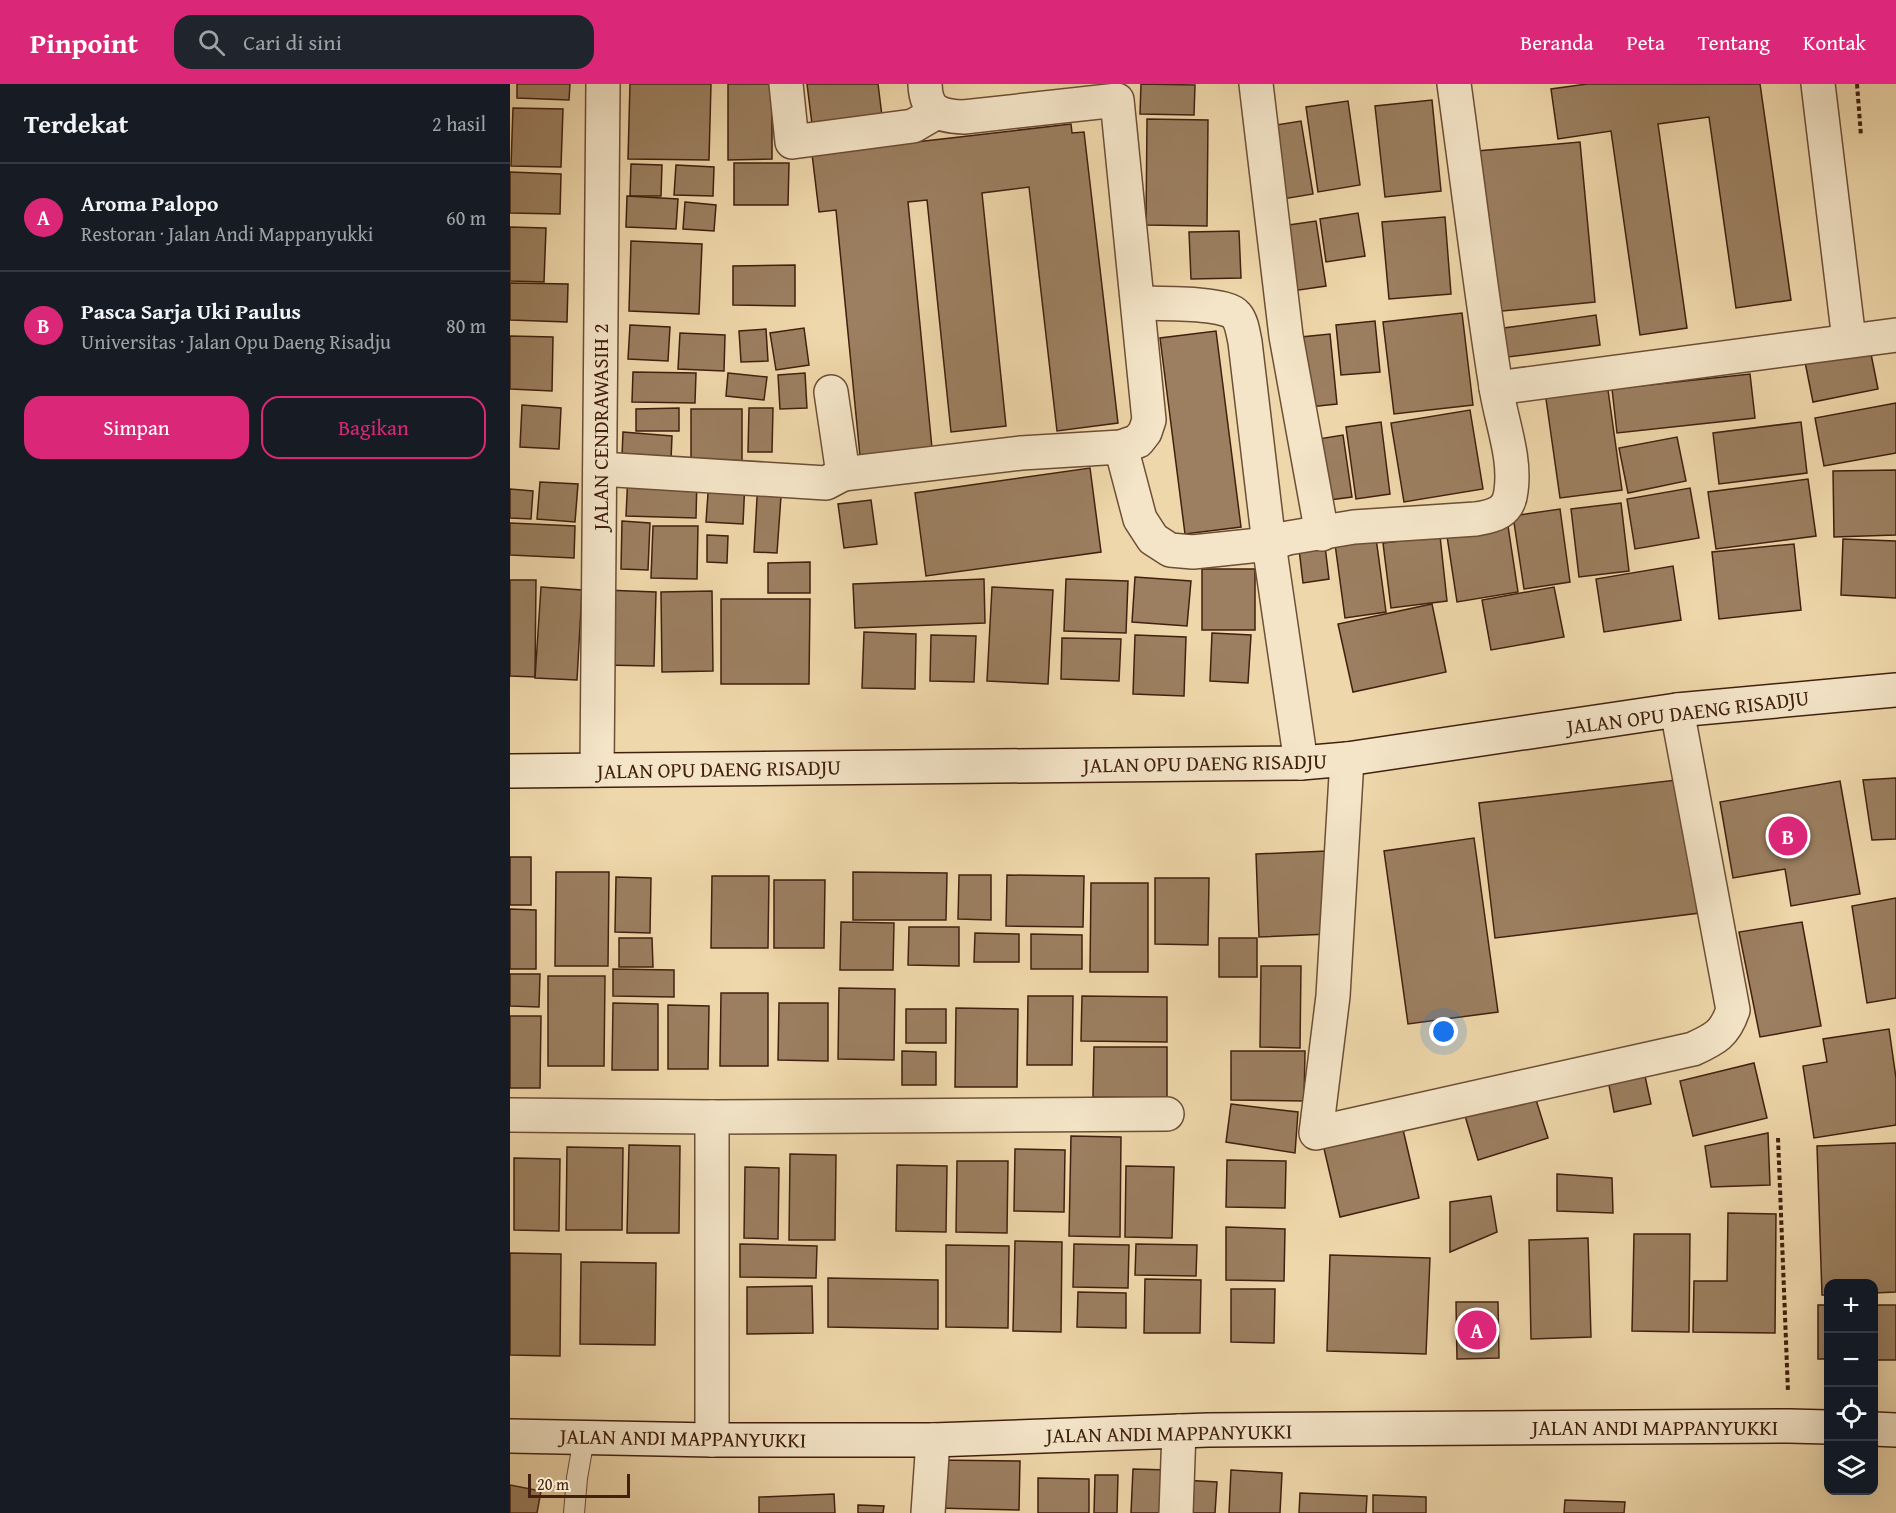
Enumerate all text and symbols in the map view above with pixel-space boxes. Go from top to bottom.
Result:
search box [174,15,594,69]
text: Pinpoint [30,22,138,63]
icon: search [195,26,228,59]
text: Cari di sini [243,26,342,58]
text: Beranda [1520,27,1593,58]
text: Peta [1626,27,1665,58]
text: Tentang [1698,27,1770,58]
text: Kontak [1803,27,1866,58]
text: Terdekat [24,104,128,143]
text: 2 hasil [432,109,486,138]
text: Aroma Palopo [81,187,218,219]
text: A [37,203,50,232]
text: 60 m [446,203,486,232]
text: Restoran · Jalan Andi Mappanyukki [81,219,373,248]
text: Pasca Sarja Uki Paulus [81,295,301,327]
text: B [37,311,50,340]
text: 80 m [446,311,486,340]
street label: JALAN CENDRAWASIH 2 [585,323,616,534]
text: Universitas · Jalan Opu Daeng Risadju [81,327,391,356]
button: Simpan [24,396,249,459]
button: Bagikan [261,396,486,459]
street label: JALAN OPU DAENG RISADJU [1562,682,1811,743]
street label: JALAN OPU DAENG RISADJU [1080,745,1327,781]
street label: JALAN OPU DAENG RISADJU [594,751,841,787]
pin: B [1768,814,1808,858]
your location [1429,1017,1458,1046]
map controls [1824,1279,1878,1495]
button: + [1824,1279,1878,1333]
pin: A [1458,1308,1496,1352]
button: − [1824,1333,1878,1387]
button: locate [1824,1387,1878,1441]
street label: JALAN ANDI MAPPANYUKKI [1529,1412,1778,1443]
street label: JALAN ANDI MAPPANYUKKI [1042,1415,1293,1451]
street label: JALAN ANDI MAPPANYUKKI [556,1420,807,1456]
button: layers [1824,1441,1878,1495]
scale bar [528,1471,630,1498]
text: 20 m [537,1472,569,1496]

